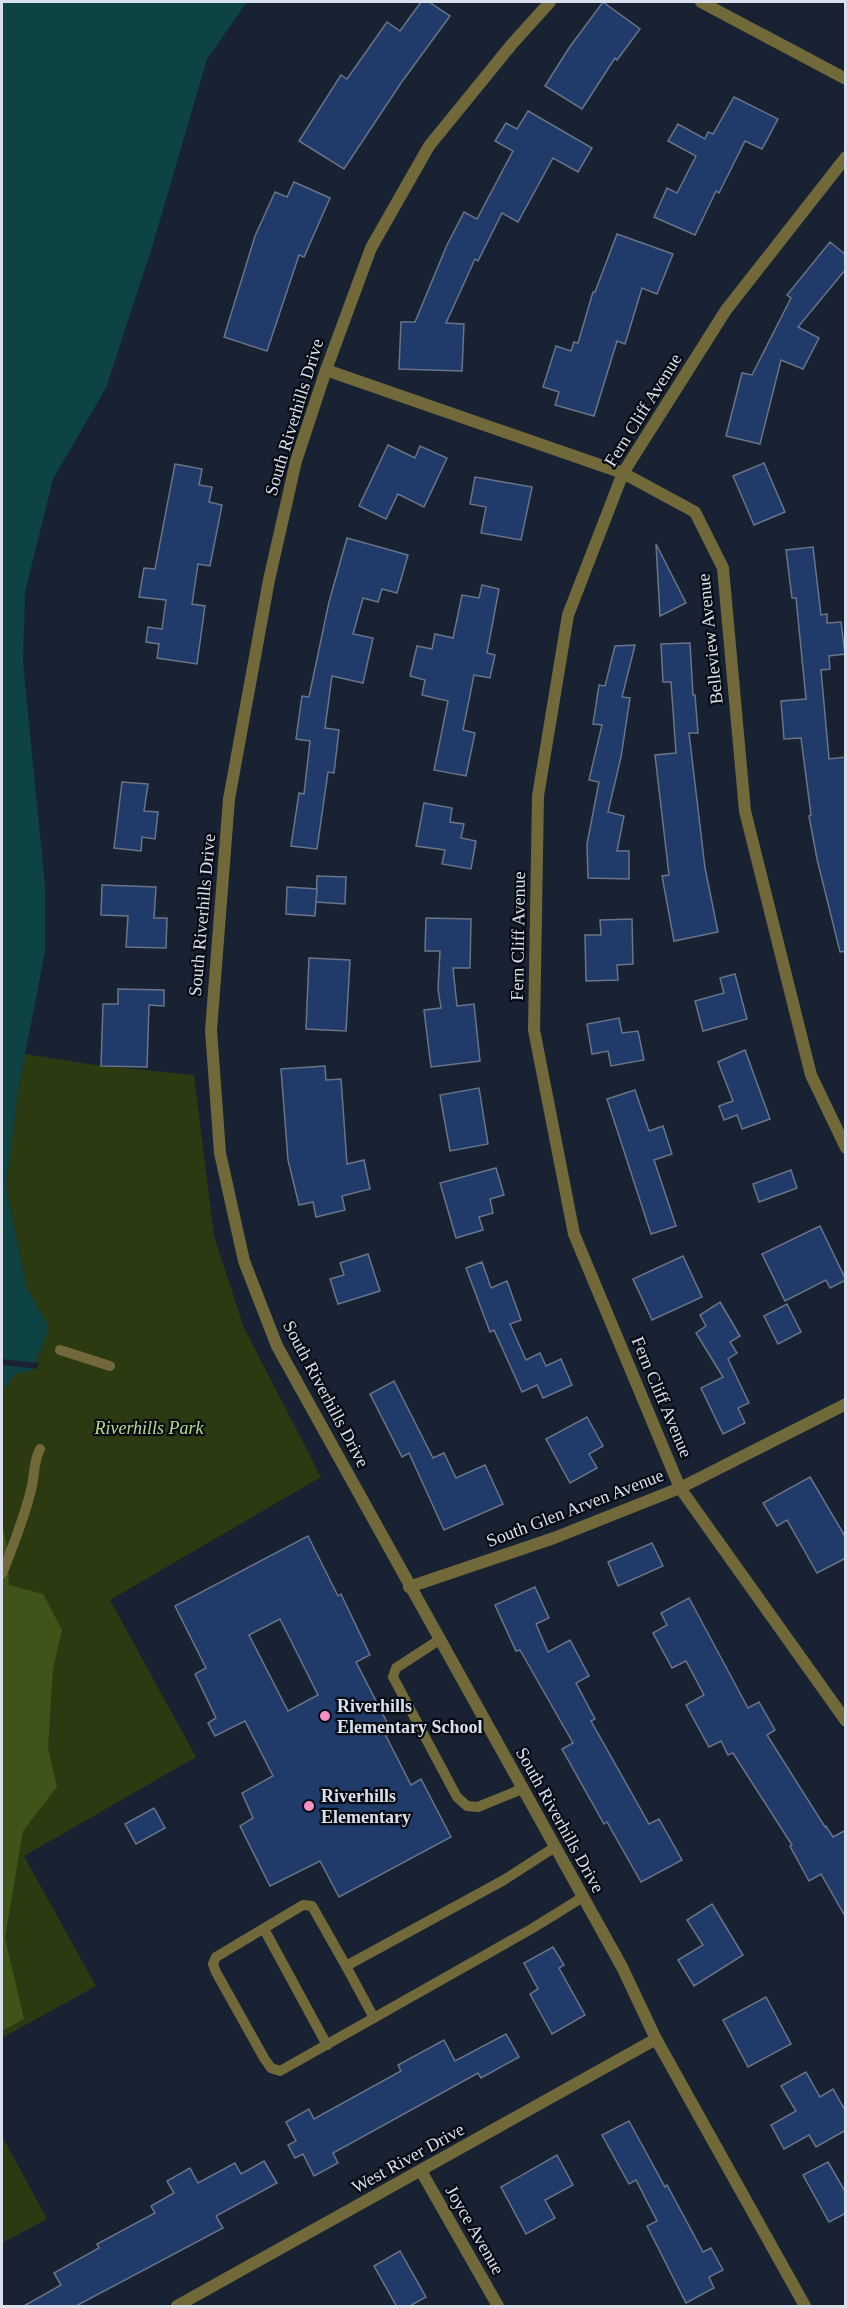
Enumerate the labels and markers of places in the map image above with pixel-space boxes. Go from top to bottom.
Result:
place label: Riverhills Elementary School [337,1696,483,1737]
marker: Riverhills Elementary School [318,1709,332,1723]
place label: Riverhills Elementary [321,1786,411,1827]
marker: Riverhills Elementary [302,1799,316,1813]

